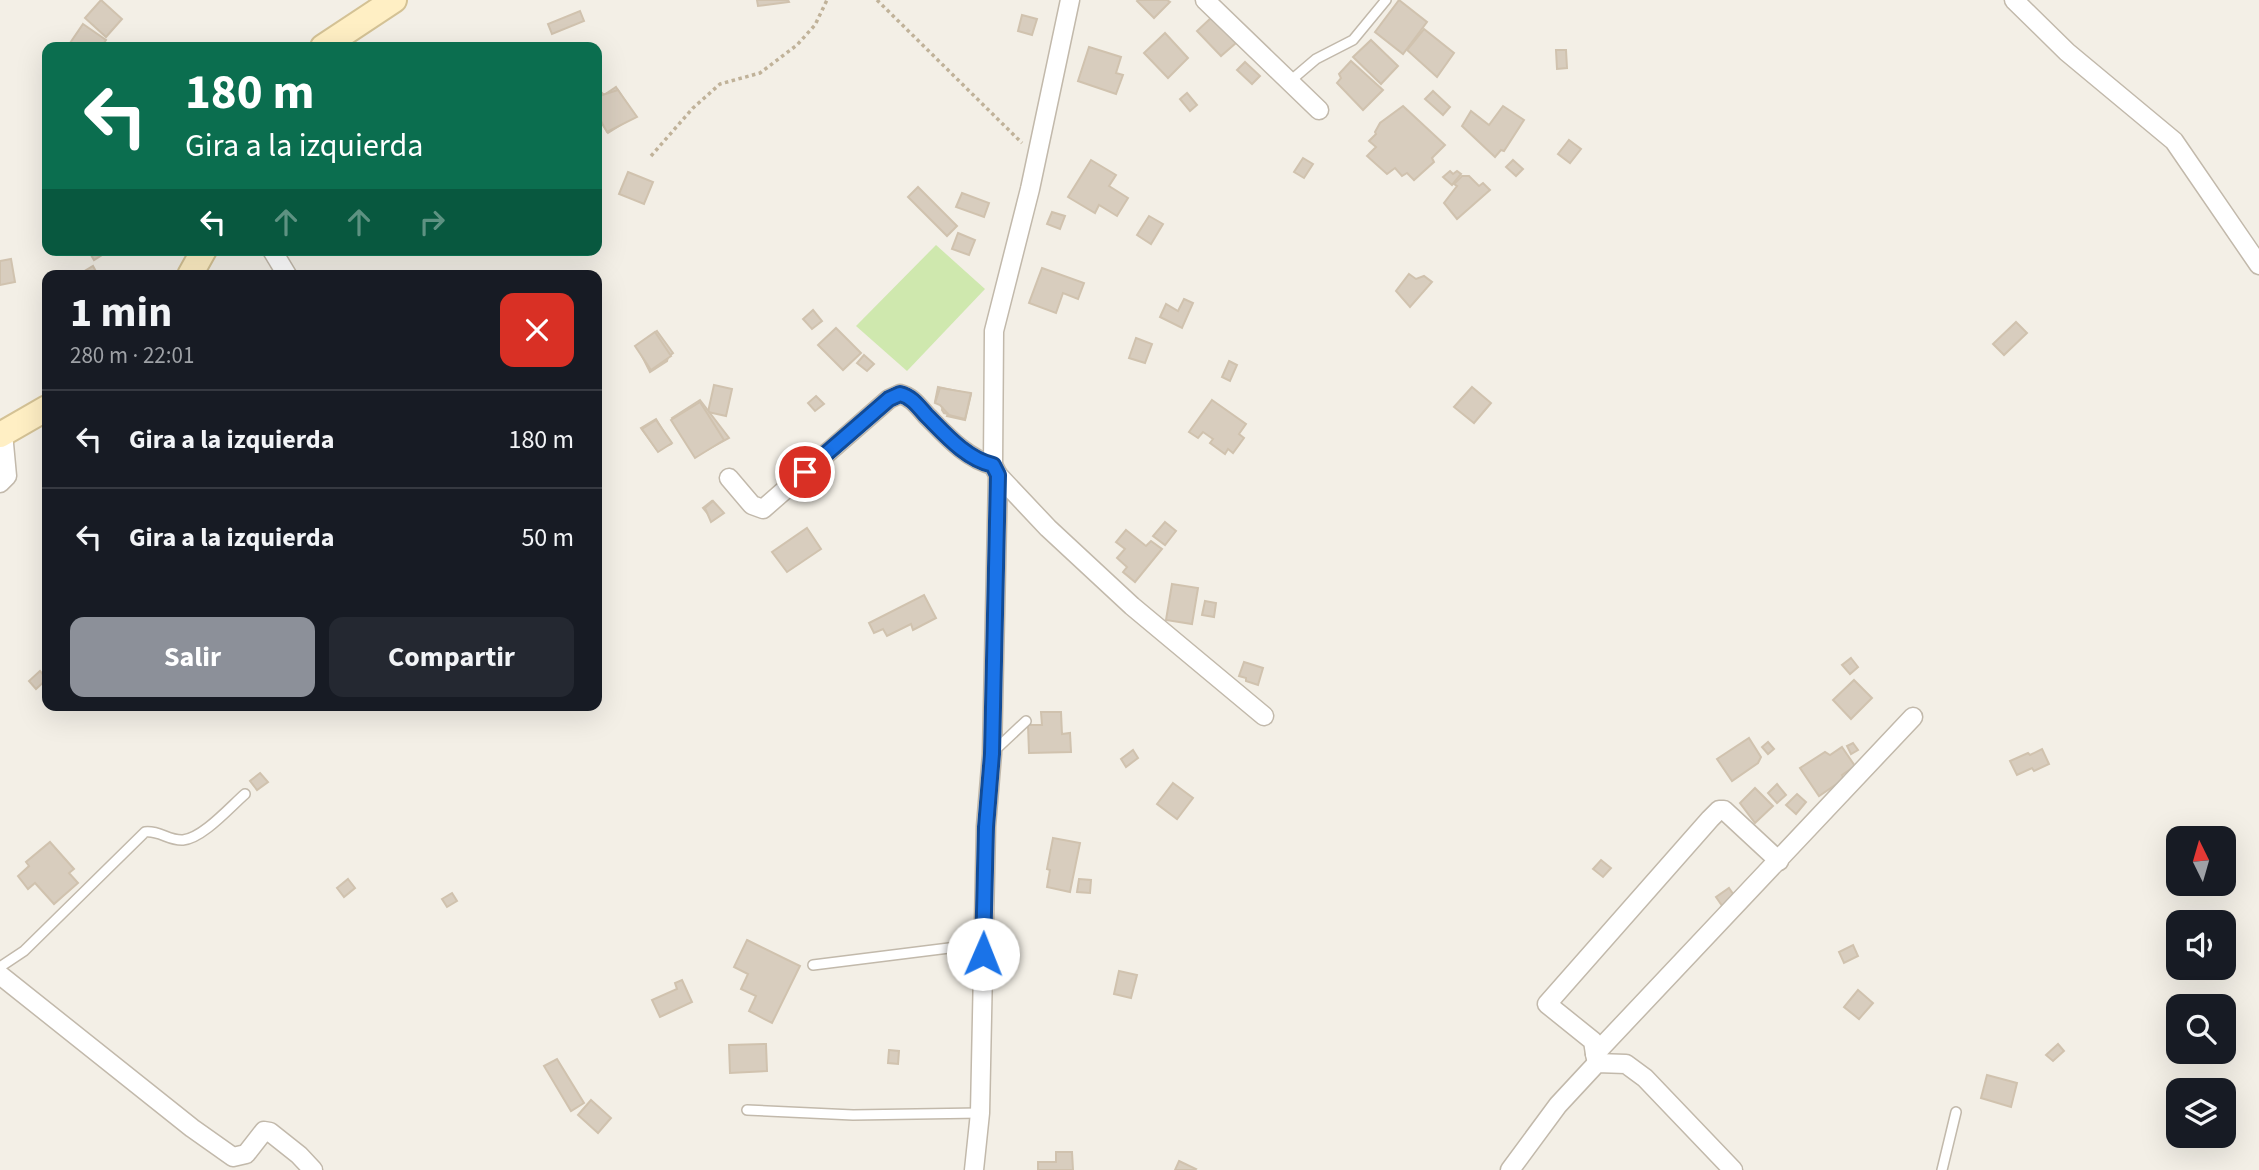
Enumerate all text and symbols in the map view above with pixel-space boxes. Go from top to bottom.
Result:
text: 180 m [185,58,314,128]
icon: left [70,70,161,161]
text: Gira a la izquierda [185,123,423,169]
icon: left [194,203,232,241]
icon: ahead [267,203,305,241]
icon: ahead [340,203,378,241]
icon: right [413,203,451,241]
text: 1 min [70,283,172,343]
button: close [500,293,574,367]
text: 280 m · 22:01 [70,339,194,372]
icon: left [70,420,108,458]
text: Gira a la izquierda [129,421,334,458]
text: 180 m [508,421,574,458]
pin [775,442,835,502]
icon: arrive [786,453,824,491]
icon: left [70,518,108,556]
text: Gira a la izquierda [129,519,334,556]
text: 50 m [521,519,574,556]
button: Salir [70,617,315,697]
button: Compartir [329,617,574,697]
north arrow [2166,826,2236,896]
map controls [2166,826,2236,1148]
button: sound [2166,910,2236,980]
position arrow [946,917,1020,991]
button: search [2166,994,2236,1064]
button: layers [2166,1078,2236,1148]

